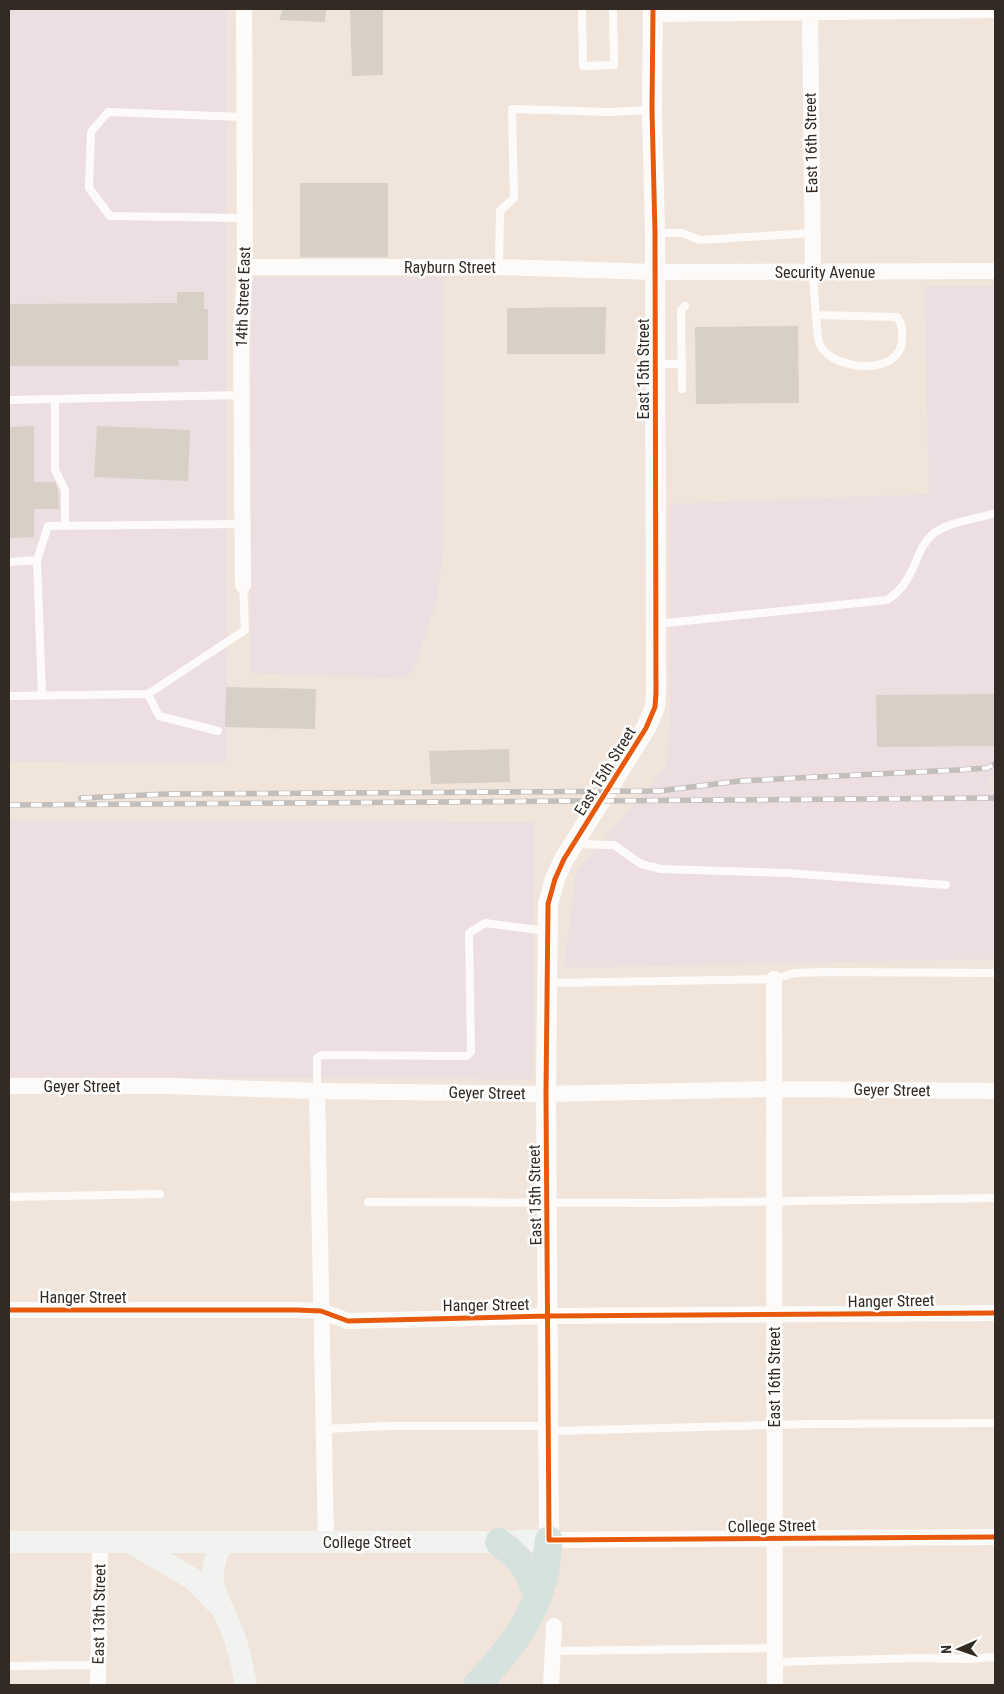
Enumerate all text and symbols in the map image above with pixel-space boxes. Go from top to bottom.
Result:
street label: East 16th Street [801,92,821,194]
street label: 14th Street East [232,246,254,348]
street label: Rayburn Street [404,258,496,277]
street label: Security Avenue [775,263,875,282]
street label: East 15th Street [634,318,653,419]
street label: East 15th Street [570,723,640,819]
street label: Geyer Street [44,1077,121,1096]
street label: Geyer Street [853,1080,931,1100]
street label: Geyer Street [448,1083,526,1103]
street label: East 15th Street [525,1144,545,1246]
street label: Hanger Street [40,1288,127,1307]
street label: Hanger Street [847,1291,935,1311]
street label: Hanger Street [442,1295,530,1315]
street label: East 16th Street [765,1326,784,1427]
street label: College Street [728,1516,817,1536]
street label: College Street [323,1533,412,1552]
street label: East 13th Street [89,1563,109,1665]
north arrow [934,1624,984,1674]
text: N [938,1645,954,1654]

